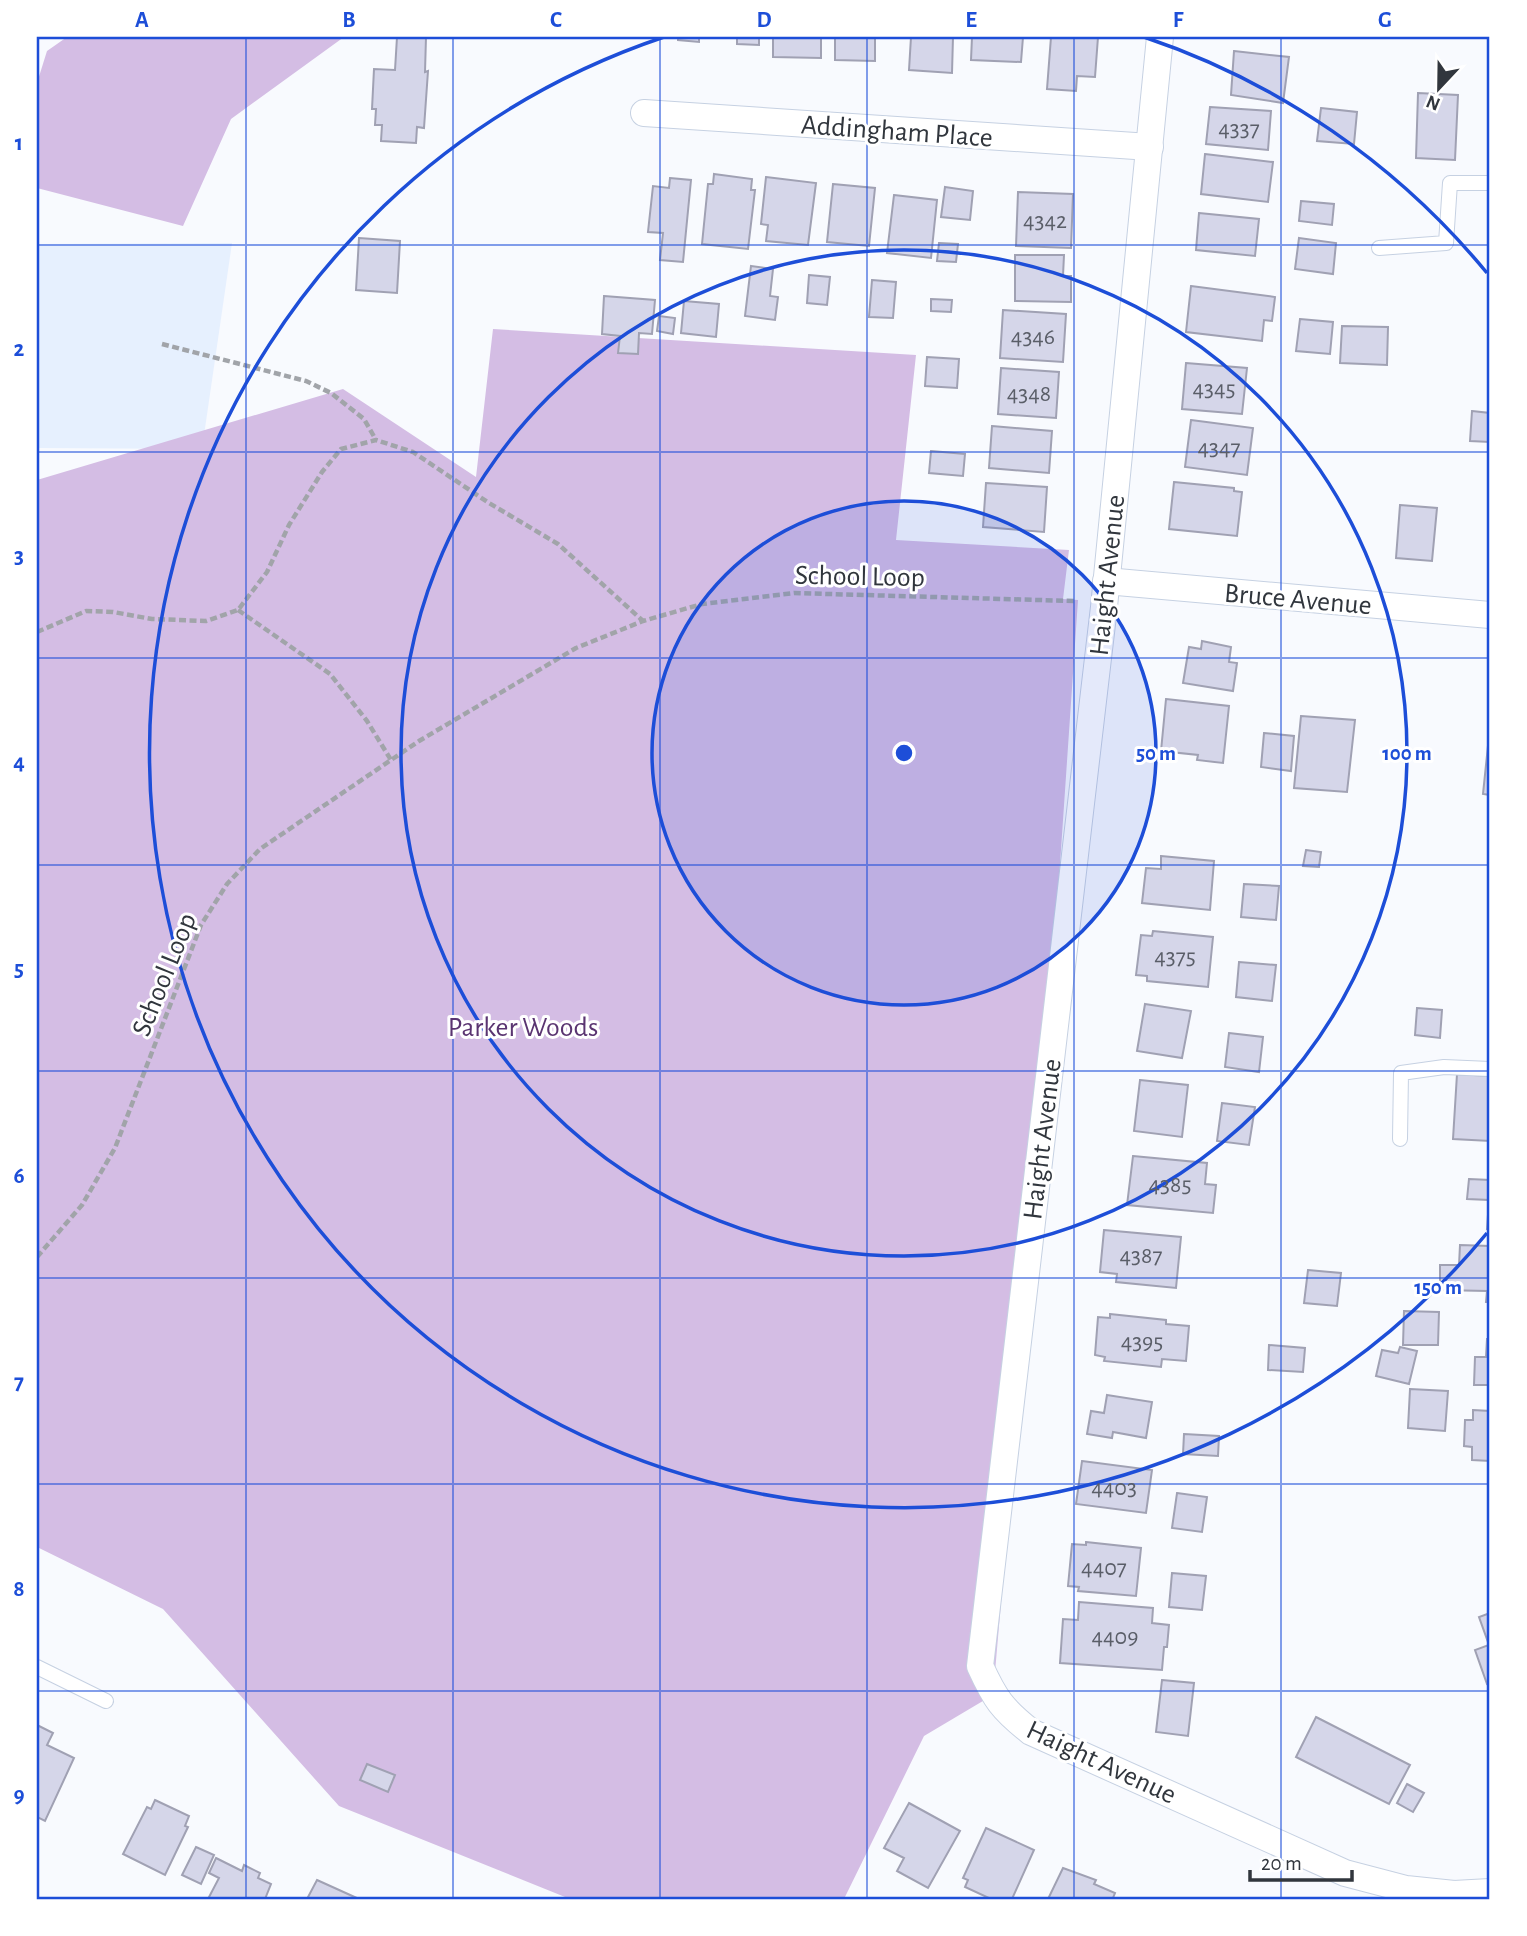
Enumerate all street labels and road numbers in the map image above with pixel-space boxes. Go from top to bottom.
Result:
street label: Addingham Place [800,111,994,153]
street label: Haight Avenue [1086,493,1130,657]
street label: School Loop [795,562,925,592]
street label: Bruce Avenue [1223,580,1373,620]
street label: School Loop [128,909,202,1040]
street label: Haight Avenue [1019,1057,1067,1221]
street label: Haight Avenue [1022,1716,1180,1810]

